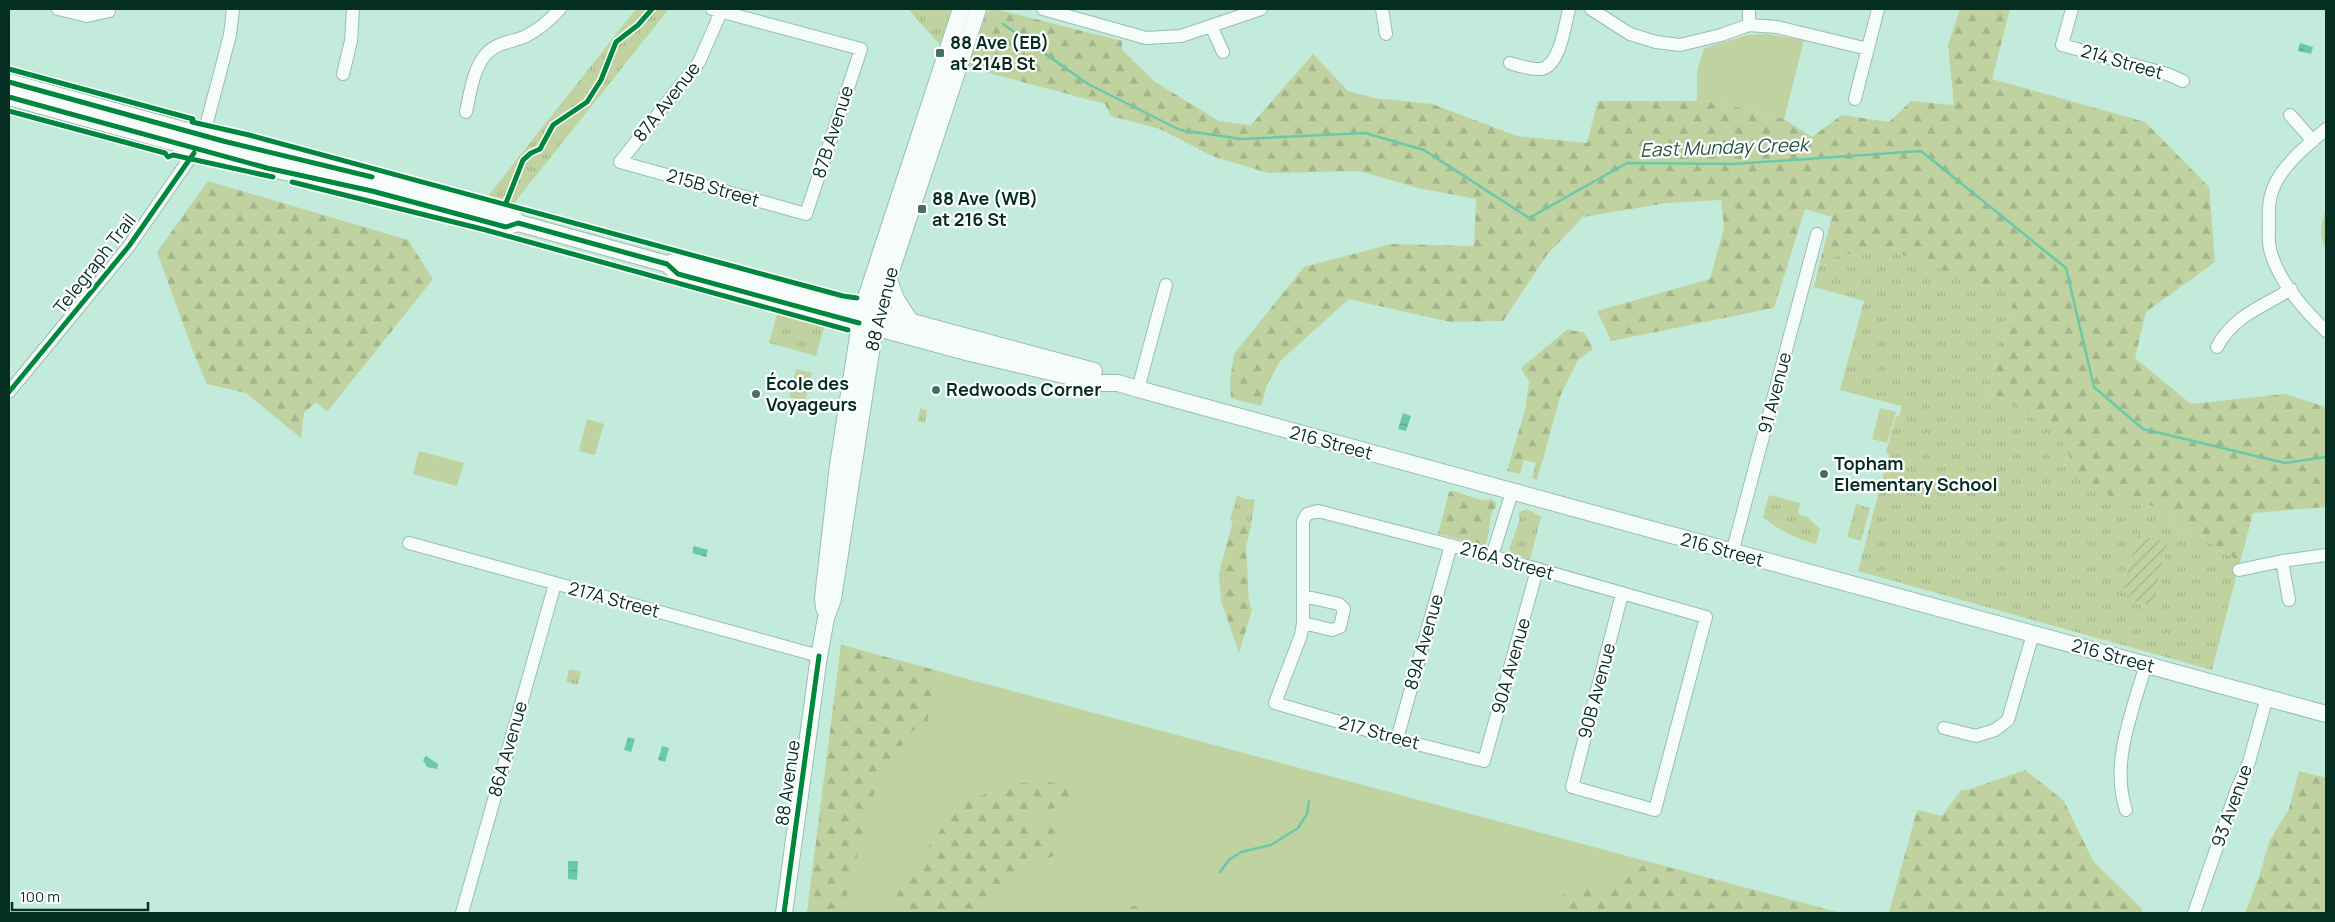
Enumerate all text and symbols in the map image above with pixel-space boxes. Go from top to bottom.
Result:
place label: 88 Ave (EB) at 214B St [950,30,1049,75]
street label: 214 Street [2078,38,2166,84]
marker: 88 Ave (EB) at 214B St [934,47,946,59]
street label: 87A Avenue [627,56,705,146]
street label: 87B Avenue [806,82,858,181]
water label: East Munday Creek [1639,131,1811,163]
street label: 215B Street [664,162,762,212]
place label: 88 Ave (WB) at 216 St [932,186,1038,231]
marker: 88 Ave (WB) at 216 St [916,203,928,215]
street label: Telegraph Trail [48,208,141,318]
street label: 88 Avenue [859,264,903,353]
street label: 91 Avenue [1752,349,1796,436]
place label: École des Voyageurs [766,371,857,416]
place label: Redwoods Corner [946,377,1101,401]
marker: Redwoods Corner [930,384,942,396]
marker: École des Voyageurs [750,388,762,400]
street label: 216 Street [1287,419,1375,465]
place label: Topham Elementary School [1834,451,1997,496]
marker: Topham Elementary School [1818,468,1830,480]
street label: 216 Street [1678,526,1766,572]
street label: 216A Street [1458,535,1557,585]
street label: 217A Street [566,575,663,623]
street label: 89A Avenue [1398,591,1448,692]
street label: 90A Avenue [1485,615,1535,717]
street label: 216 Street [2069,632,2157,678]
street label: 90B Avenue [1572,640,1620,741]
street label: 86A Avenue [482,698,532,799]
street label: 217 Street [1336,710,1422,754]
street label: 88 Avenue [769,739,805,827]
street label: 93 Avenue [2205,761,2257,850]
scale bar [12,880,149,912]
text: 100 m [20,886,60,907]

